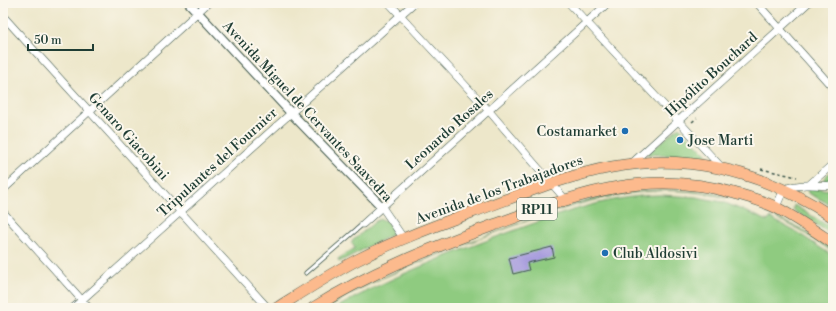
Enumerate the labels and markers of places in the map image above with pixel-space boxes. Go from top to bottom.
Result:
place label: Costamarket [537,123,617,141]
marker: Costamarket [620,126,630,136]
place label: Jose Marti [687,132,754,150]
marker: Jose Marti [675,135,685,145]
place label: Club Aldosivi [613,245,698,263]
marker: Club Aldosivi [600,248,610,258]

